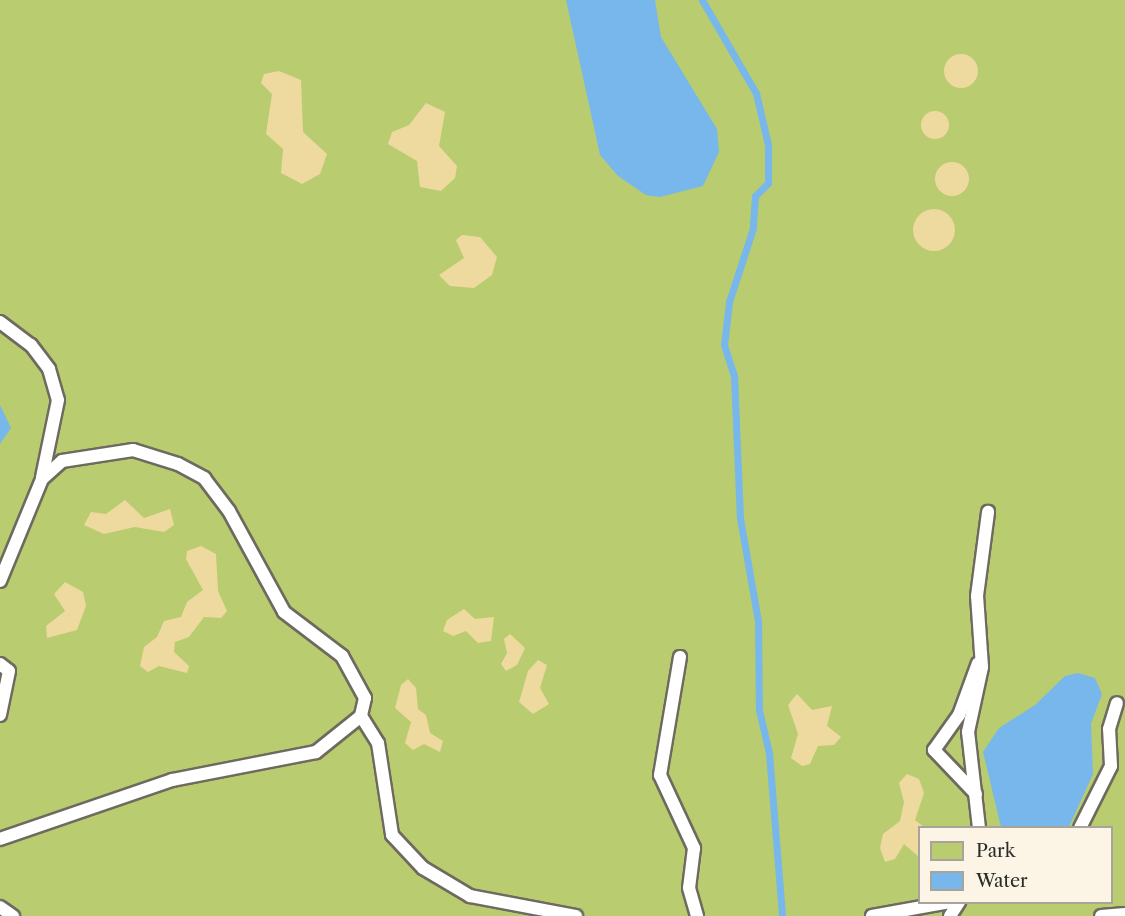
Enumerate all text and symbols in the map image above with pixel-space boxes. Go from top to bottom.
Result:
legend [918,826,1113,904]
text: Park [976,840,1015,862]
text: Water [976,870,1028,892]

